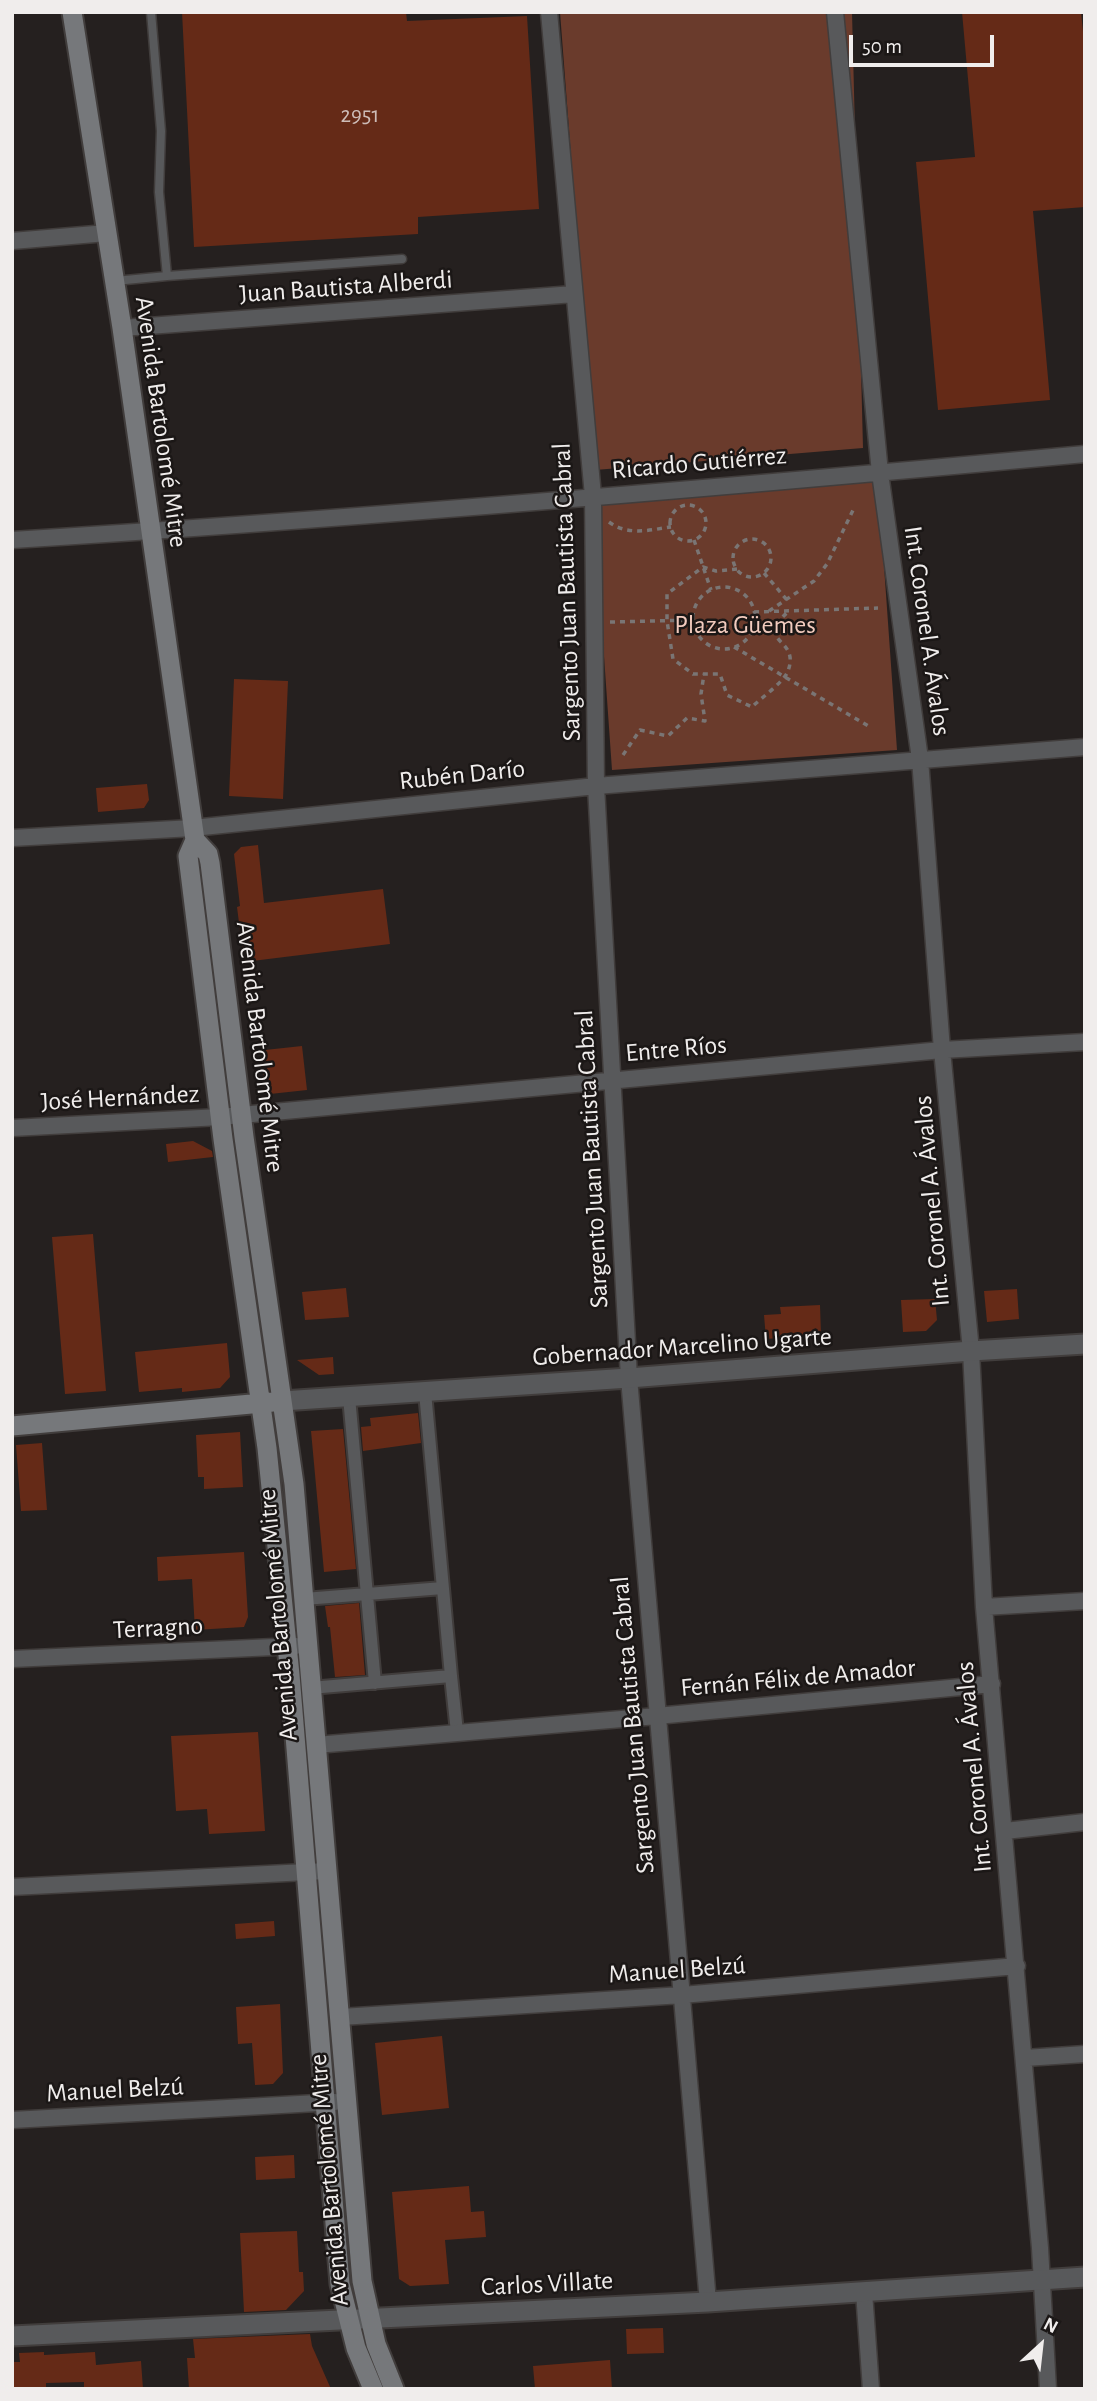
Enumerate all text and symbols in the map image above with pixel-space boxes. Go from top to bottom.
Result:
scale bar [852,21,997,65]
text: 50 m [862,36,902,57]
house number: 2951 [341,101,379,129]
street label: Juan Bautista Alberdi [238,264,454,310]
street label: Avenida Bartolomé Mitre [128,295,194,549]
street label: Ricardo Gutiérrez [610,440,788,486]
street label: Sargento Juan Bautista Cabral [546,442,588,742]
street label: Int. Coronel A. Ávalos [897,524,957,738]
park label: Plaza Güemes [674,609,816,641]
street label: Rubén Darío [398,753,526,797]
street label: Avenida Bartolomé Mitre [229,920,291,1174]
street label: Sargento Juan Bautista Cabral [569,1009,615,1309]
street label: Entre Ríos [624,1029,728,1069]
street label: José Hernández [40,1078,200,1118]
street label: Int. Coronel A. Ávalos [907,1094,957,1308]
street label: Gobernador Marcelino Ugarte [531,1321,833,1373]
street label: Avenida Bartolomé Mitre [251,1488,305,1742]
street label: Sargento Juan Bautista Cabral [604,1575,662,1875]
street label: Terragno [112,1610,204,1646]
street label: Fernán Félix de Amador [679,1652,917,1704]
street label: Int. Coronel A. Ávalos [949,1660,999,1874]
street label: Manuel Belzú [607,1950,747,1990]
street label: Avenida Bartolomé Mitre [302,2053,356,2307]
street label: Manuel Belzú [46,2071,184,2109]
street label: Carlos Villate [480,2265,614,2303]
north arrow [1006,2310,1076,2380]
text: N [1041,2314,1061,2337]

